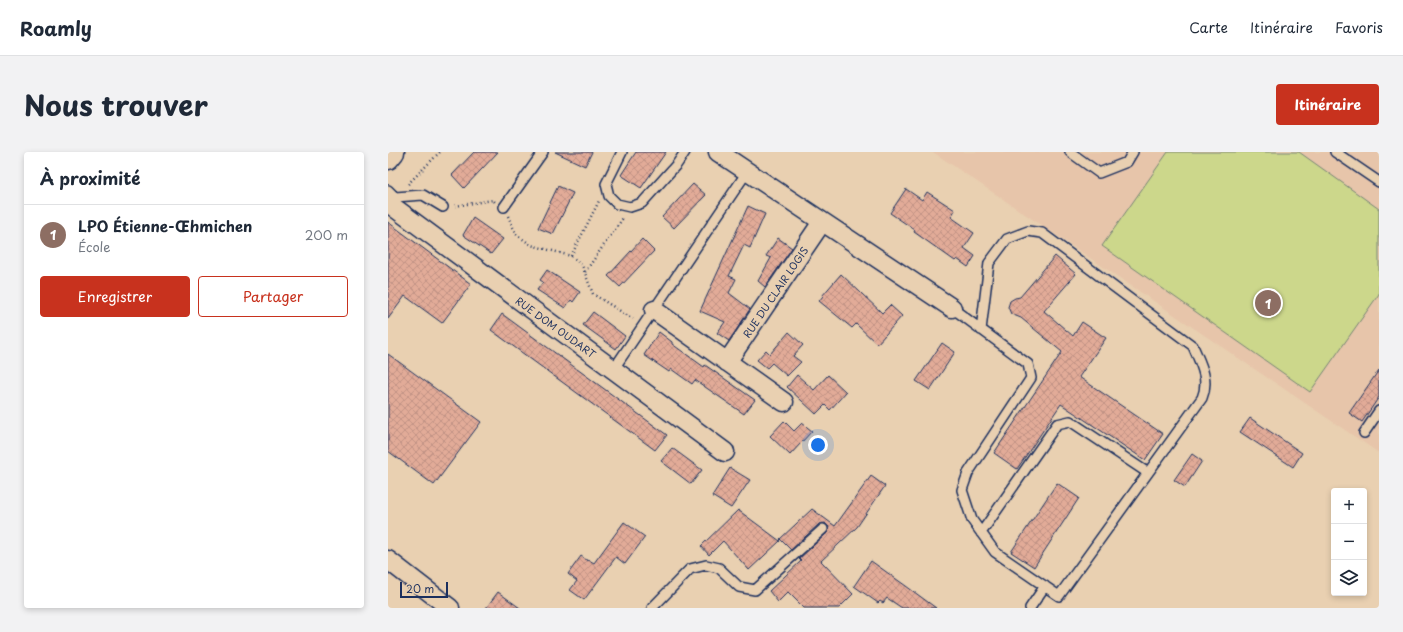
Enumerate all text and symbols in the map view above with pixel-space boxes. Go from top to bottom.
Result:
text: Roamly [20,14,92,42]
text: Carte [1189,17,1228,38]
text: Itinéraire [1250,17,1313,38]
text: Favoris [1335,17,1383,38]
text: Nous trouver [24,83,208,126]
button: Itinéraire [1276,84,1379,125]
text: À proximité [40,165,140,191]
text: LPO Étienne-Œhmichen [78,214,252,237]
text: 1 [50,225,56,244]
text: 200 m [305,225,348,244]
text: École [78,237,110,256]
street label: RUE DU CLAIR LOGIS [739,243,811,341]
button: Enregistrer [40,276,190,317]
button: Partager [198,276,348,317]
pin: 1 [1255,288,1281,318]
street label: RUE DOM OUDART [513,293,599,361]
your location [808,435,828,455]
map controls [1331,488,1367,596]
button: + [1331,488,1367,524]
button: − [1331,524,1367,560]
button: layers [1331,560,1367,596]
scale bar [400,580,448,599]
text: 20 m [406,580,434,597]

